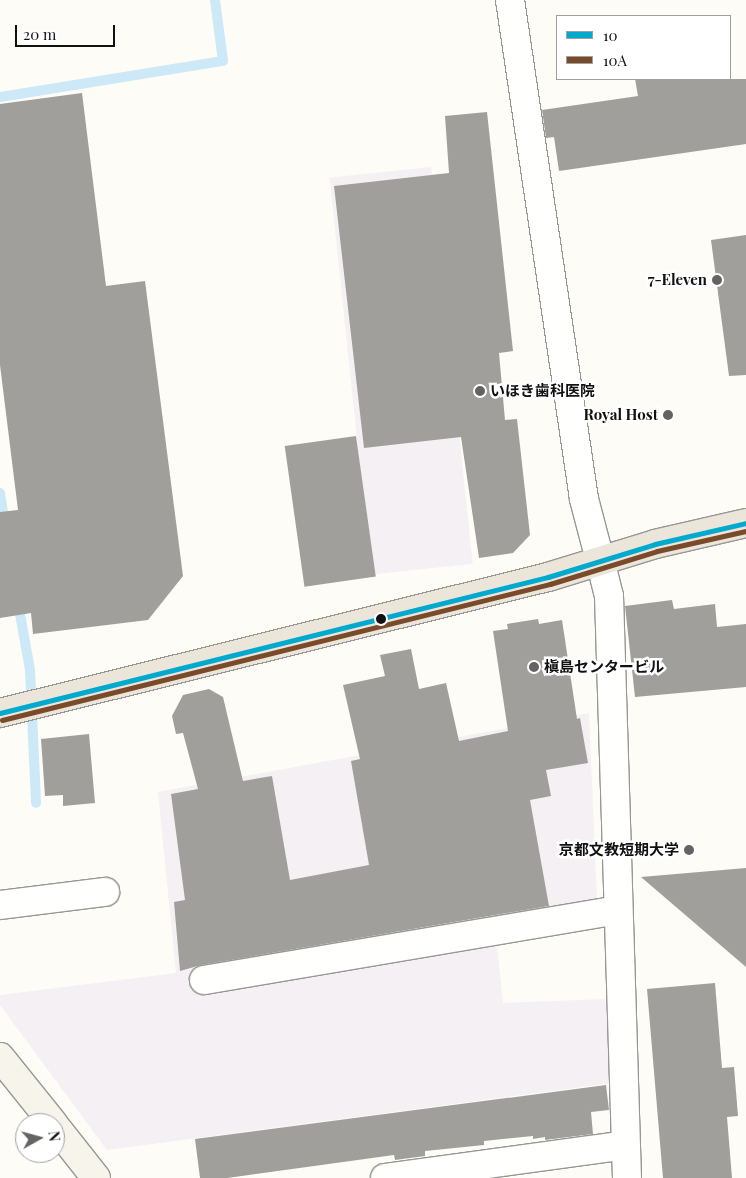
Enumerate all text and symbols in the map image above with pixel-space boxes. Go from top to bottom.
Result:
scale bar [18,15,118,47]
legend [556,15,731,80]
text: 20 m [23,24,56,44]
text: 10 [603,25,618,45]
text: 10A [603,50,627,70]
place label: 7-Eleven [648,271,707,289]
marker: 7-Eleven [711,274,723,286]
place label: いほき歯科医院 [490,382,595,400]
marker: いほき歯科医院 [474,385,486,397]
place label: Royal Host [583,406,658,424]
marker: Royal Host [662,409,674,421]
unlabelled marker [376,614,386,624]
place label: 槇島センタービル [544,658,664,676]
marker: 槇島センタービル [528,661,540,673]
place label: 京都文教短期大学 [559,841,679,859]
marker: 京都文教短期大学 [683,844,695,856]
north arrow [15,1113,65,1163]
text: N [44,1130,64,1142]

